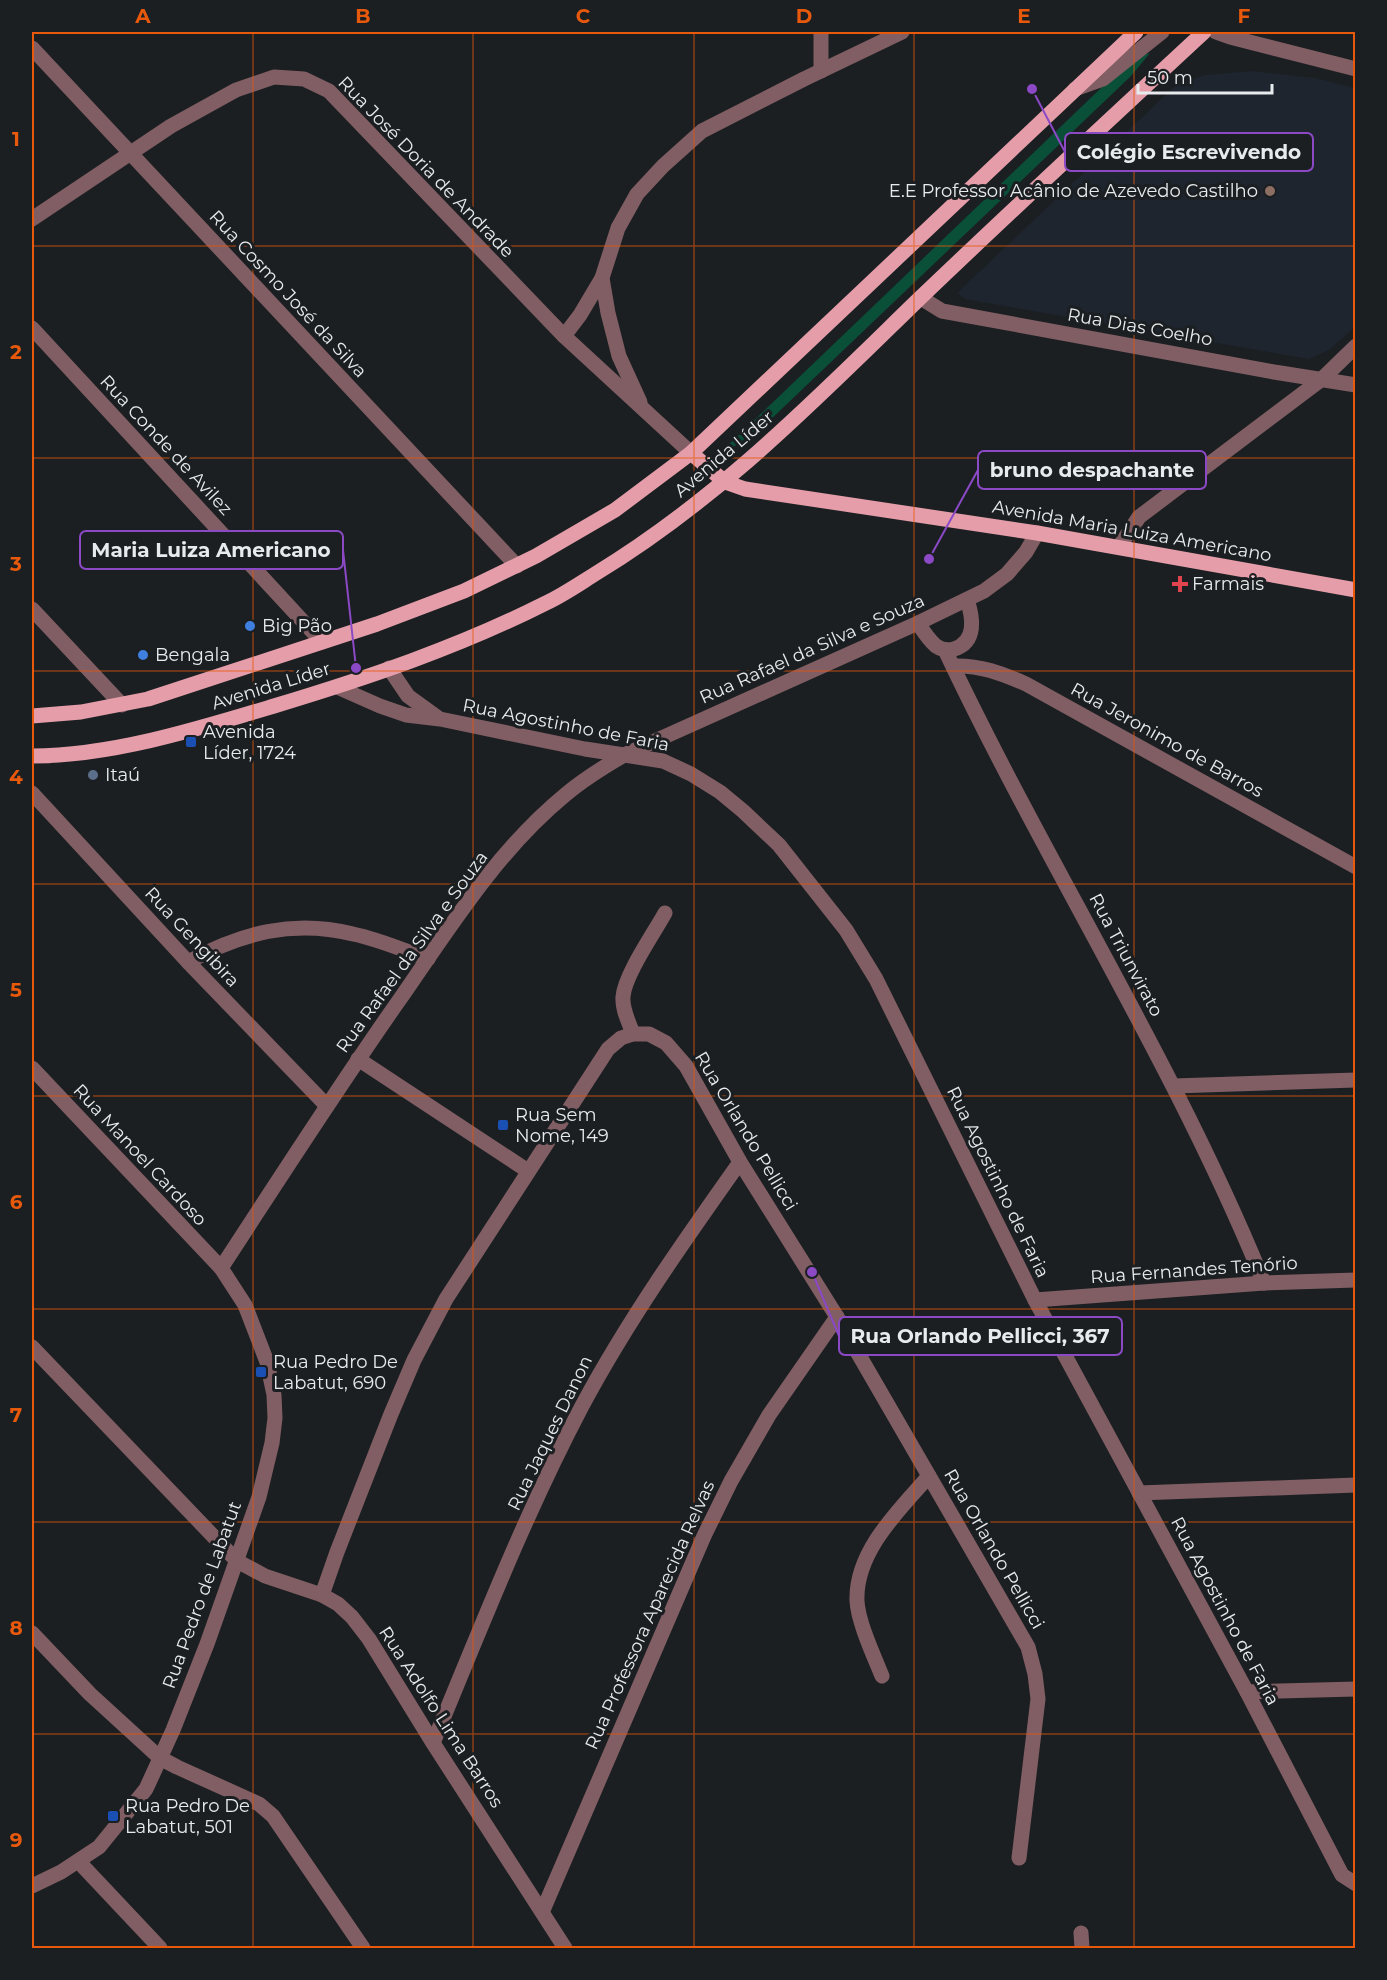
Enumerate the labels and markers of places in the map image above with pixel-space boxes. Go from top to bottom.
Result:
callout: Colégio Escrevivendo [1065,133,1313,171]
place label: E.E Professor Acânio de Azevedo Castilho [889,180,1258,202]
marker: E.E Professor Acânio de Azevedo Castilho [1263,184,1277,198]
callout: bruno despachante [978,451,1206,489]
callout: Maria Luiza Americano [80,531,343,569]
place label: Farmais [1192,573,1264,595]
marker: Farmais [1173,577,1187,591]
place label: Big Pão [262,615,332,637]
marker: Big Pão [243,619,257,633]
place label: Bengala [155,644,230,666]
marker: Bengala [136,648,150,662]
place label: Avenida Líder, 1724 [203,721,296,764]
marker: Avenida Líder, 1724 [184,735,198,749]
place label: Itaú [105,764,140,786]
marker: Itaú [86,768,100,782]
place label: Rua Sem Nome, 149 [515,1104,609,1147]
marker: Rua Sem Nome, 149 [496,1118,510,1132]
callout: Rua Orlando Pellicci, 367 [839,1317,1122,1355]
place label: Rua Pedro De Labatut, 690 [273,1351,398,1394]
marker: Rua Pedro De Labatut, 690 [254,1365,268,1379]
place label: Rua Pedro De Labatut, 501 [125,1795,250,1838]
marker: Rua Pedro De Labatut, 501 [106,1809,120,1823]

